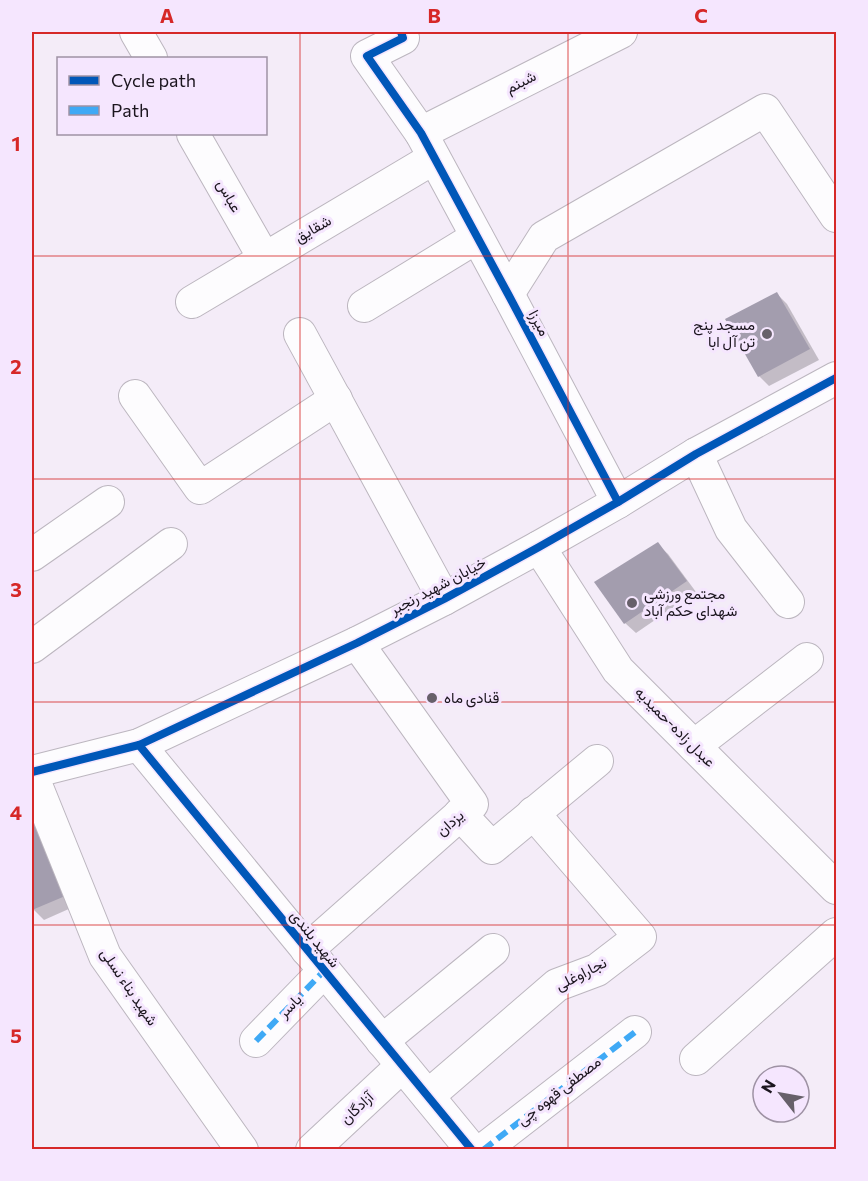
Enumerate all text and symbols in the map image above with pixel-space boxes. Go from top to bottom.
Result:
text: A [160,3,174,27]
text: B [427,3,441,27]
text: C [694,3,708,27]
legend [57,57,267,135]
street label: شبنم [502,66,540,98]
text: Cycle path [111,69,196,91]
text: Path [111,99,149,121]
text: 1 [11,131,21,155]
street label: عباس [212,176,246,216]
street label: شقایق [291,210,335,248]
street label: میرزا [525,306,554,339]
place label: مسجد پنج تن آل ابا [693,315,755,352]
marker: مسجد پنج تن آل ابا [760,327,774,341]
text: 2 [10,354,22,378]
street label: خیابان شهید رنجبر [386,552,489,619]
text: 3 [10,577,22,601]
place label: مجتمع ورزشی شهدای حکم آباد [644,584,737,621]
marker: مجتمع ورزشی شهدای حکم آباد [625,596,639,610]
street label: عبدل زاده-حمیدیه [631,682,720,771]
place label: قنادی ماه [444,688,500,708]
marker: قنادی ماه [425,691,439,705]
text: 4 [10,800,22,824]
street label: یزدان [432,805,467,840]
street label: شهید بلندی [286,906,344,972]
street label: شهید بناء نسلی [96,944,162,1030]
street label: نجاراوغلی [552,953,610,995]
street label: یاسر [273,990,306,1022]
text: 5 [10,1023,22,1047]
street label: مصطفی قهوه چی [513,1052,605,1130]
north arrow [751,1064,811,1124]
text: N [756,1076,779,1096]
street label: آزادگان [336,1086,378,1128]

